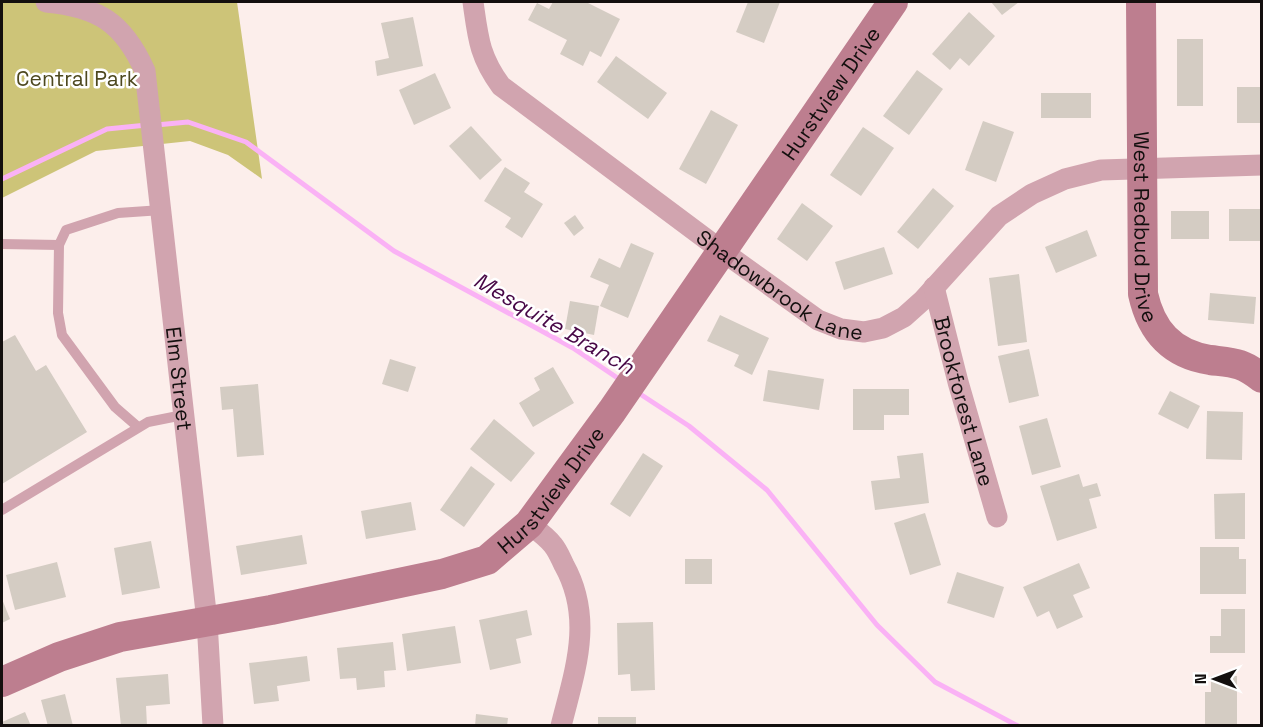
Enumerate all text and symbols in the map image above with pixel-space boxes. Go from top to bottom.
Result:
street label: Hurstview Drive [775,21,886,165]
park label: Central Park [16,65,138,92]
street label: West Redbud Drive [1128,131,1165,327]
street label: Shadowbrook Lane [691,223,865,345]
water label: Mesquite Branch [469,266,640,380]
street label: Brookforest Lane [928,313,1001,489]
street label: Elm Street [160,325,199,432]
street label: Hurstview Drive [491,421,610,559]
north arrow [1185,649,1245,709]
text: N [1190,674,1211,684]

